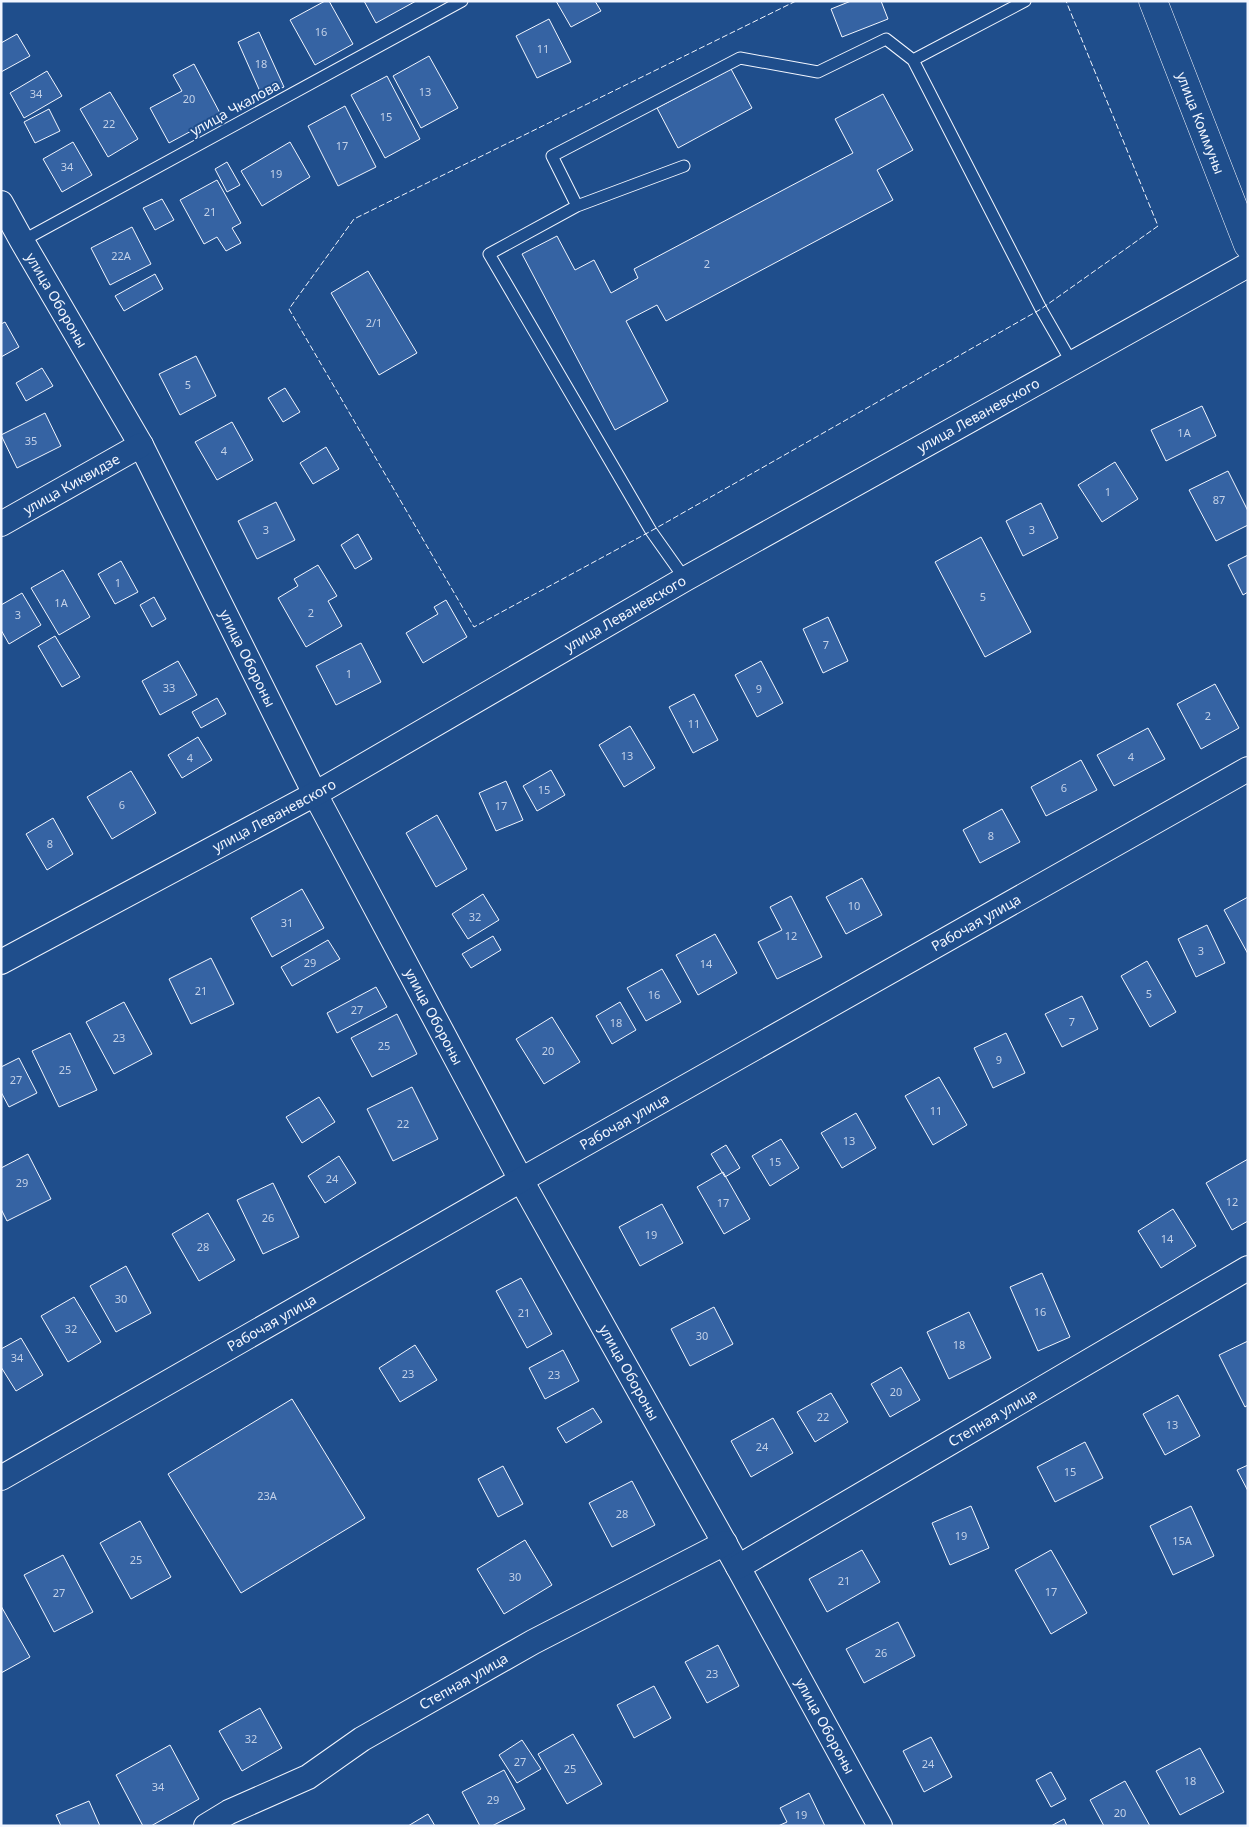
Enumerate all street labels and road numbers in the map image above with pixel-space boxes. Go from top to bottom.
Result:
street label: улица Коммуны [1173,69,1229,177]
street label: улица Чкалова [186,75,283,140]
street label: улица Обороны [22,249,92,351]
street label: улица Леваневского [913,373,1043,457]
street label: улица Киквидзе [20,449,123,519]
street label: улица Леваневского [561,570,689,656]
street label: улица Обороны [215,606,280,710]
street label: улица Леваневского [209,774,339,856]
street label: Рабочая улица [928,889,1024,955]
street label: улица Обороны [401,965,468,1068]
street label: Рабочая улица [576,1088,672,1154]
street label: Рабочая улица [223,1289,320,1356]
street label: улица Обороны [595,1321,664,1424]
street label: Степная улица [945,1384,1040,1451]
street label: Степная улица [415,1648,511,1714]
street label: улица Обороны [792,1674,860,1777]

